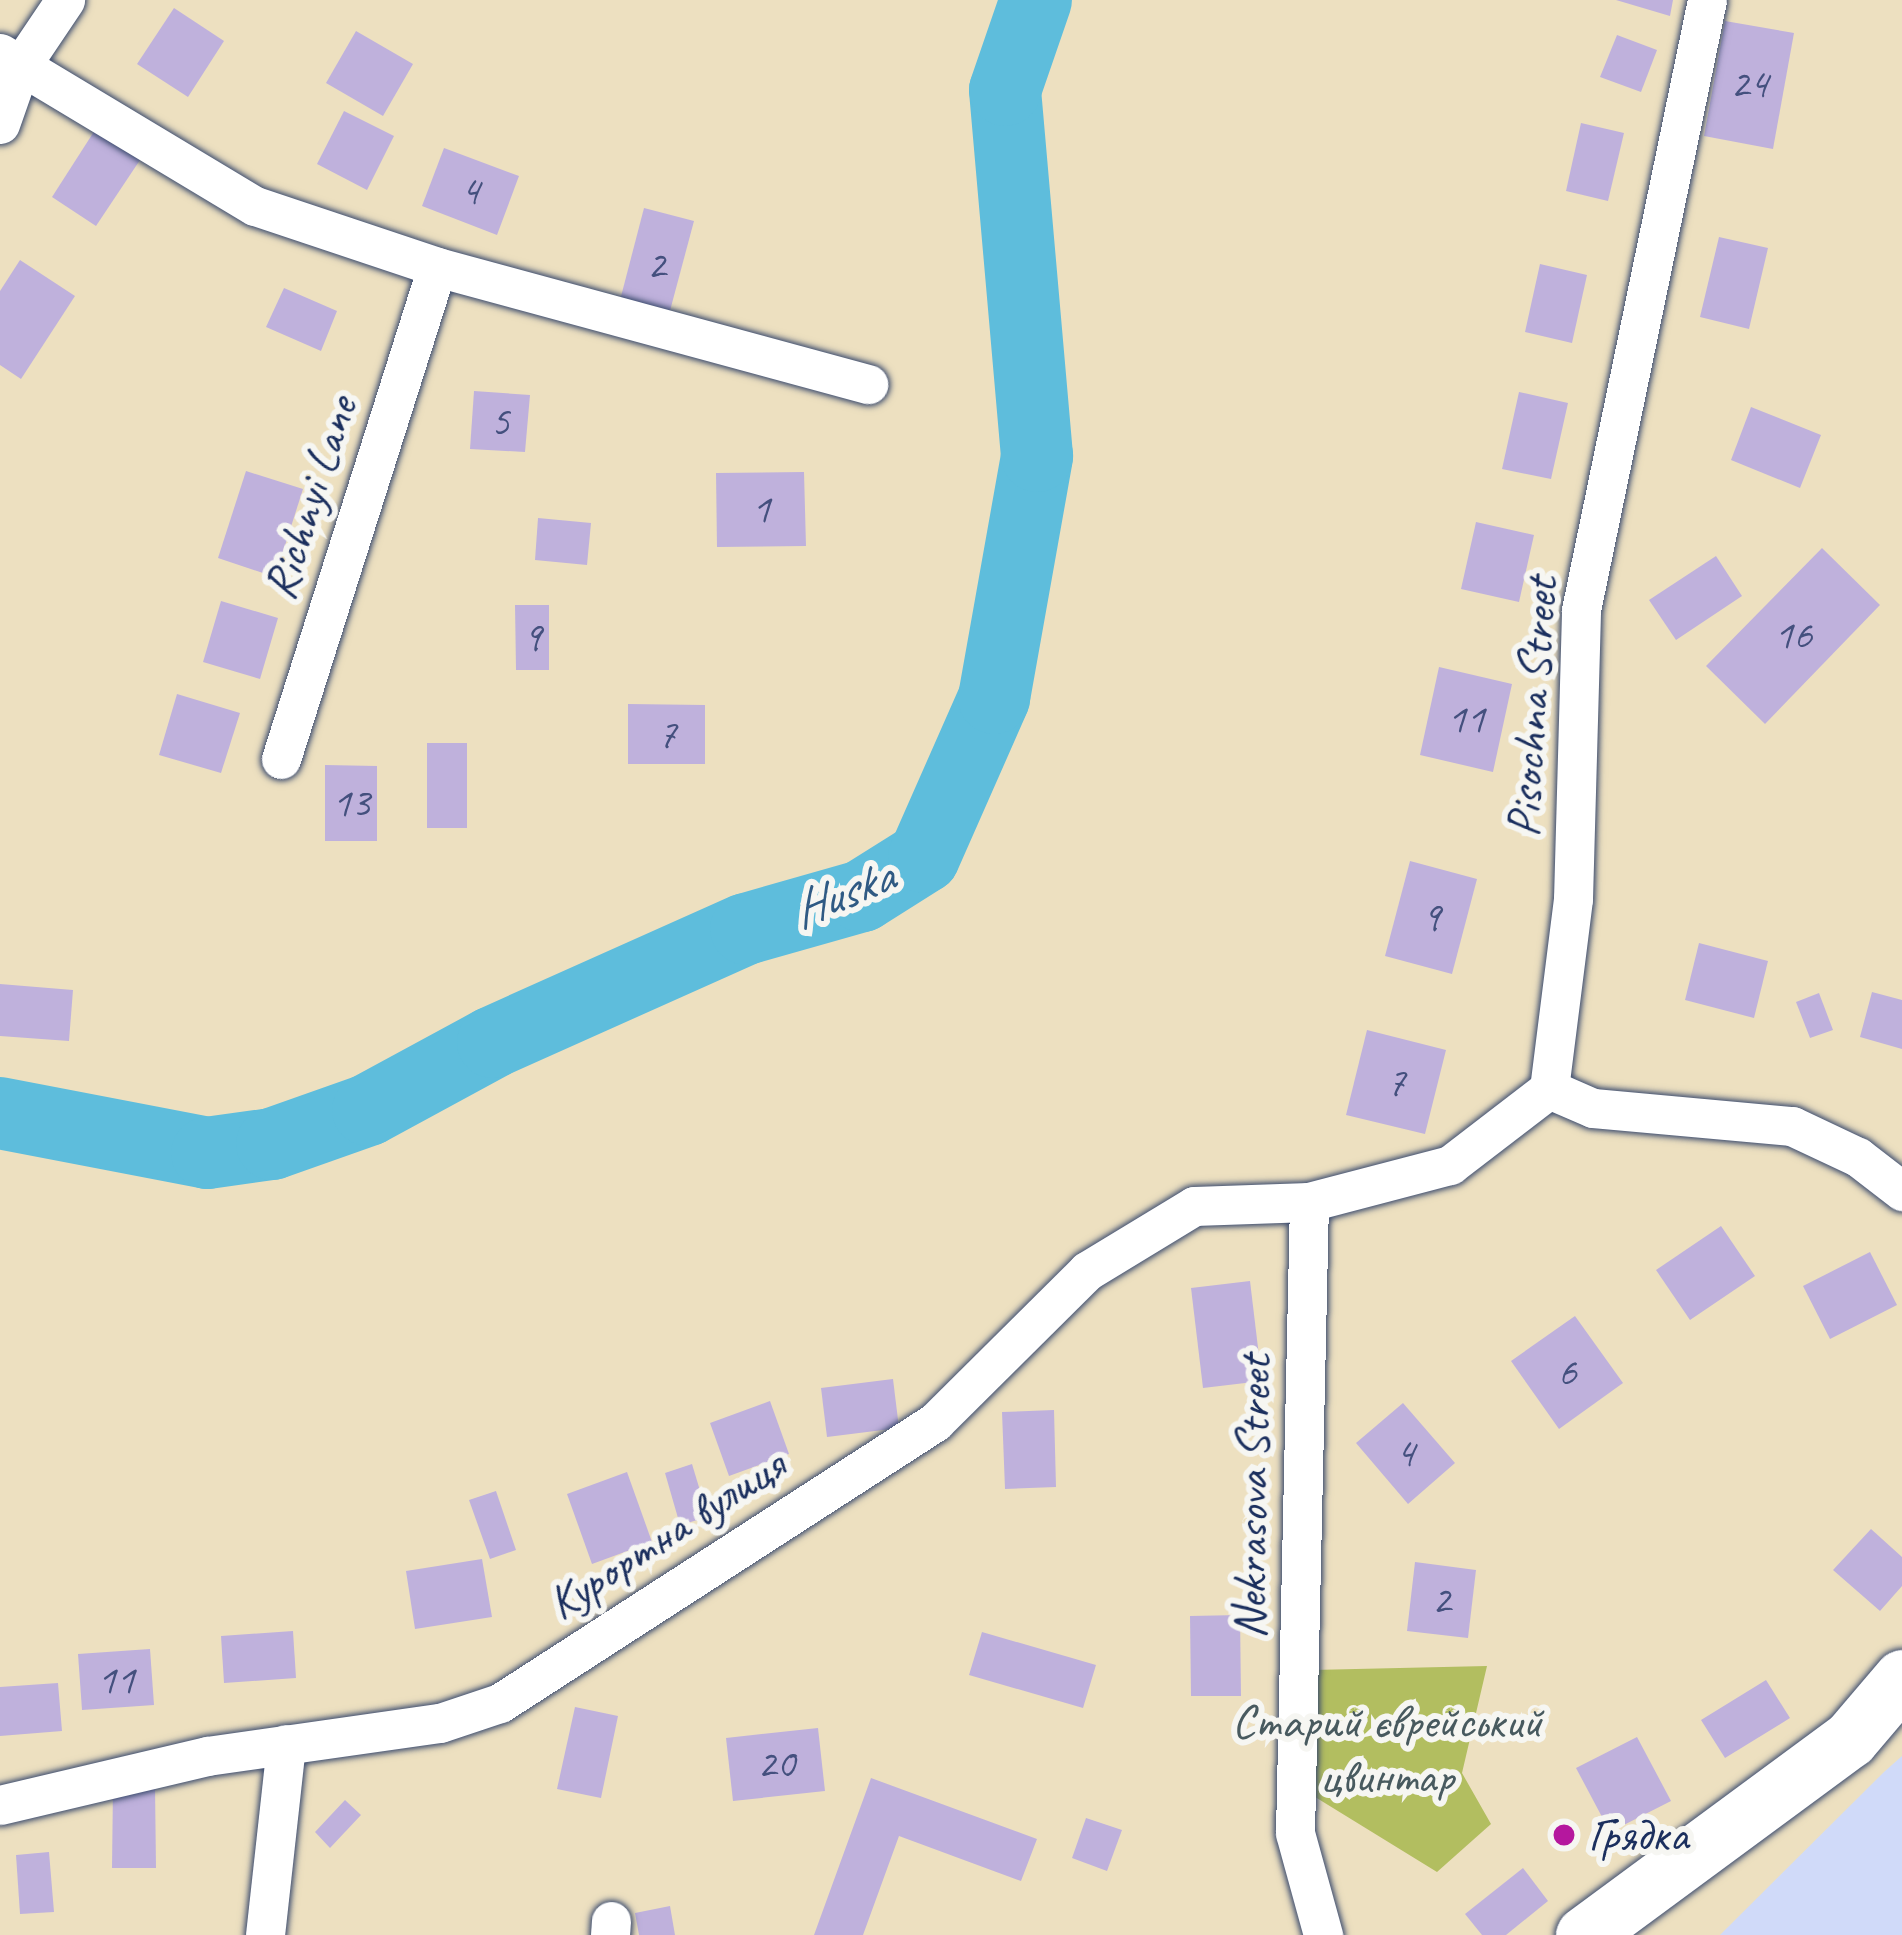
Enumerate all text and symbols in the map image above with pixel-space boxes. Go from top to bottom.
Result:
house number: 24 [1730,59,1768,109]
house number: 4 [461,166,479,216]
house number: 2 [647,240,665,290]
street label: Richnyi Lane [250,389,370,607]
house number: 5 [491,397,509,447]
house number: 1 [752,484,770,534]
street label: Pisochna Street [1494,575,1570,839]
house number: 16 [1774,610,1812,660]
house number: 9 [523,612,541,662]
house number: 11 [1447,694,1485,744]
house number: 7 [658,709,676,759]
house number: 13 [332,778,370,828]
water label: Huska [782,845,902,941]
house number: 9 [1422,892,1440,942]
house number: 7 [1387,1057,1405,1107]
house number: 6 [1558,1347,1576,1397]
street label: Nekrasova Street [1221,1354,1283,1640]
house number: 4 [1396,1428,1414,1478]
street label: Курортна вулиця [537,1436,795,1632]
house number: 2 [1432,1575,1450,1625]
house number: 11 [97,1655,135,1705]
park label: Старий єврейський цвинтар [1232,1692,1542,1805]
house number: 20 [757,1739,795,1789]
place label: Грядка [1588,1806,1688,1864]
marker: Грядка [1551,1822,1577,1848]

